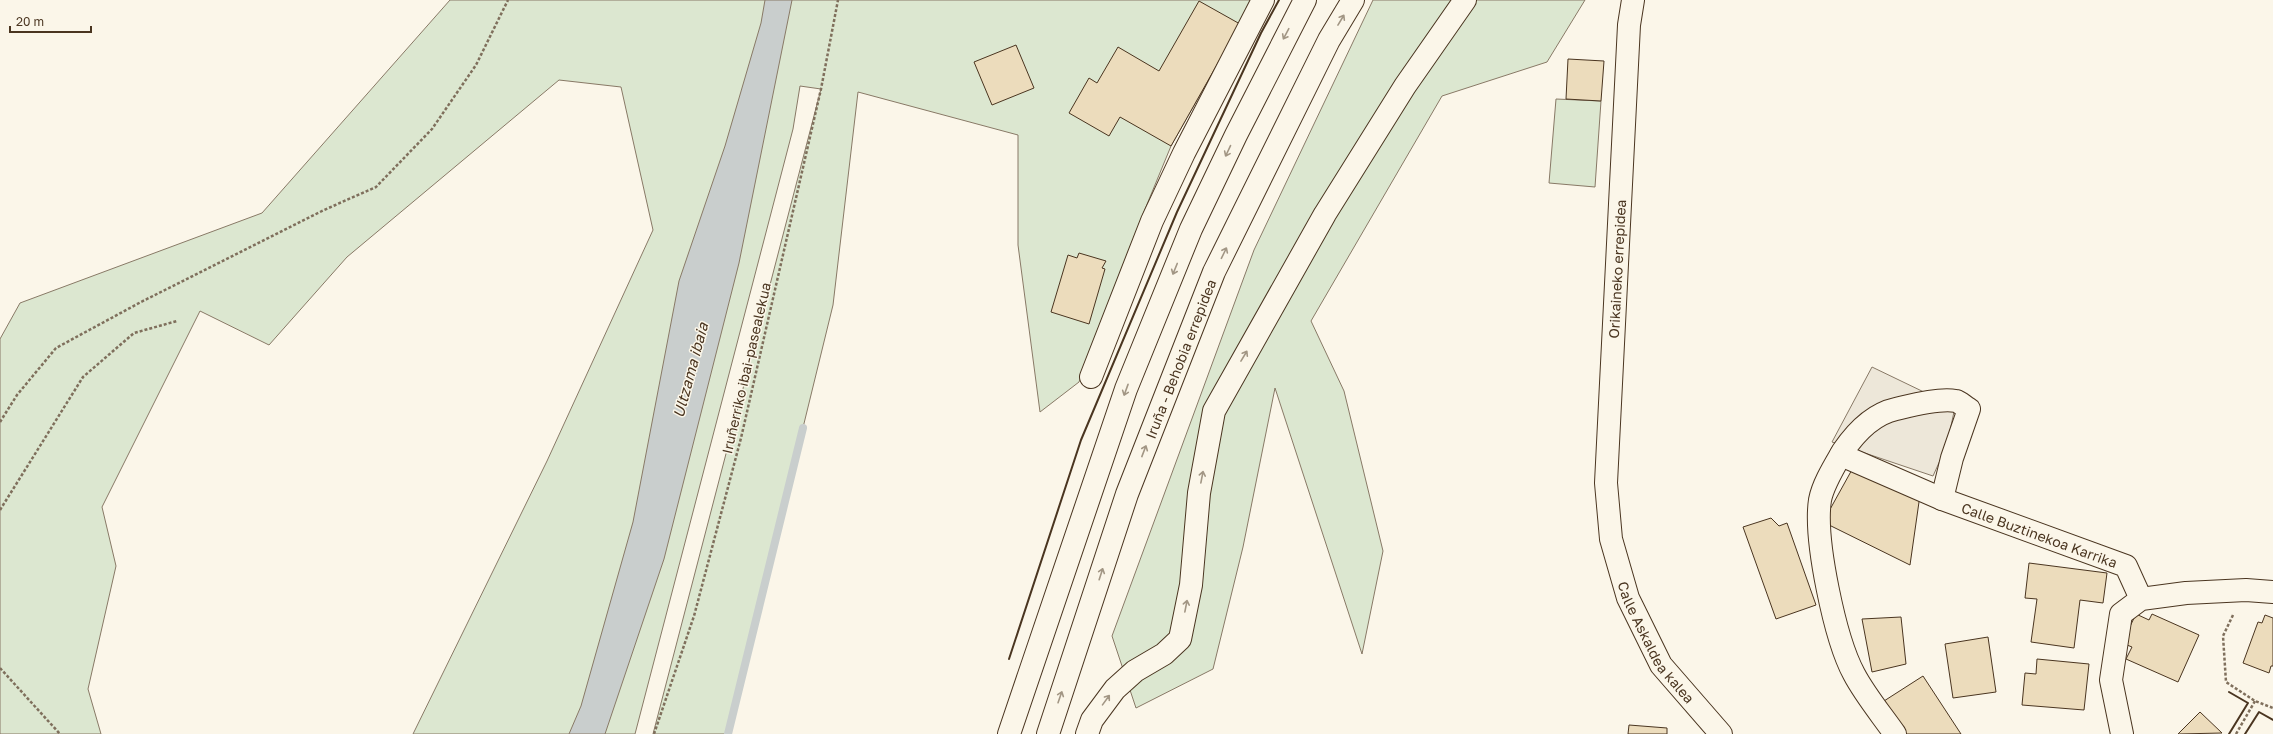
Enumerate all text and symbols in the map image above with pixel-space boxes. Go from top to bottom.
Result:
scale bar [10,8,91,34]
text: 20 m [16,14,44,29]
one-way arrow [1337,14,1345,26]
one-way arrow [1282,28,1289,40]
one-way arrow [1224,144,1231,156]
street label: Orikaineko errepidea [1605,199,1629,339]
one-way arrow [1221,247,1228,259]
one-way arrow [1170,263,1178,275]
street label: Iruña - Behobia errepidea [1141,277,1219,441]
street label: Iruñerriko ibai-pasealekua [718,281,774,455]
water label: Ultzama ibaia [669,320,711,419]
one-way arrow [1240,350,1248,362]
one-way arrow [1121,383,1129,395]
one-way arrow [1140,445,1148,457]
one-way arrow [1198,471,1206,484]
street label: Calle Buztinekoa Karrika [1959,498,2120,571]
one-way arrow [1098,567,1105,580]
street label: Calle Askaldea kalea [1615,579,1698,706]
one-way arrow [1183,600,1191,613]
one-way arrow [1057,691,1064,704]
one-way arrow [1102,695,1111,706]

